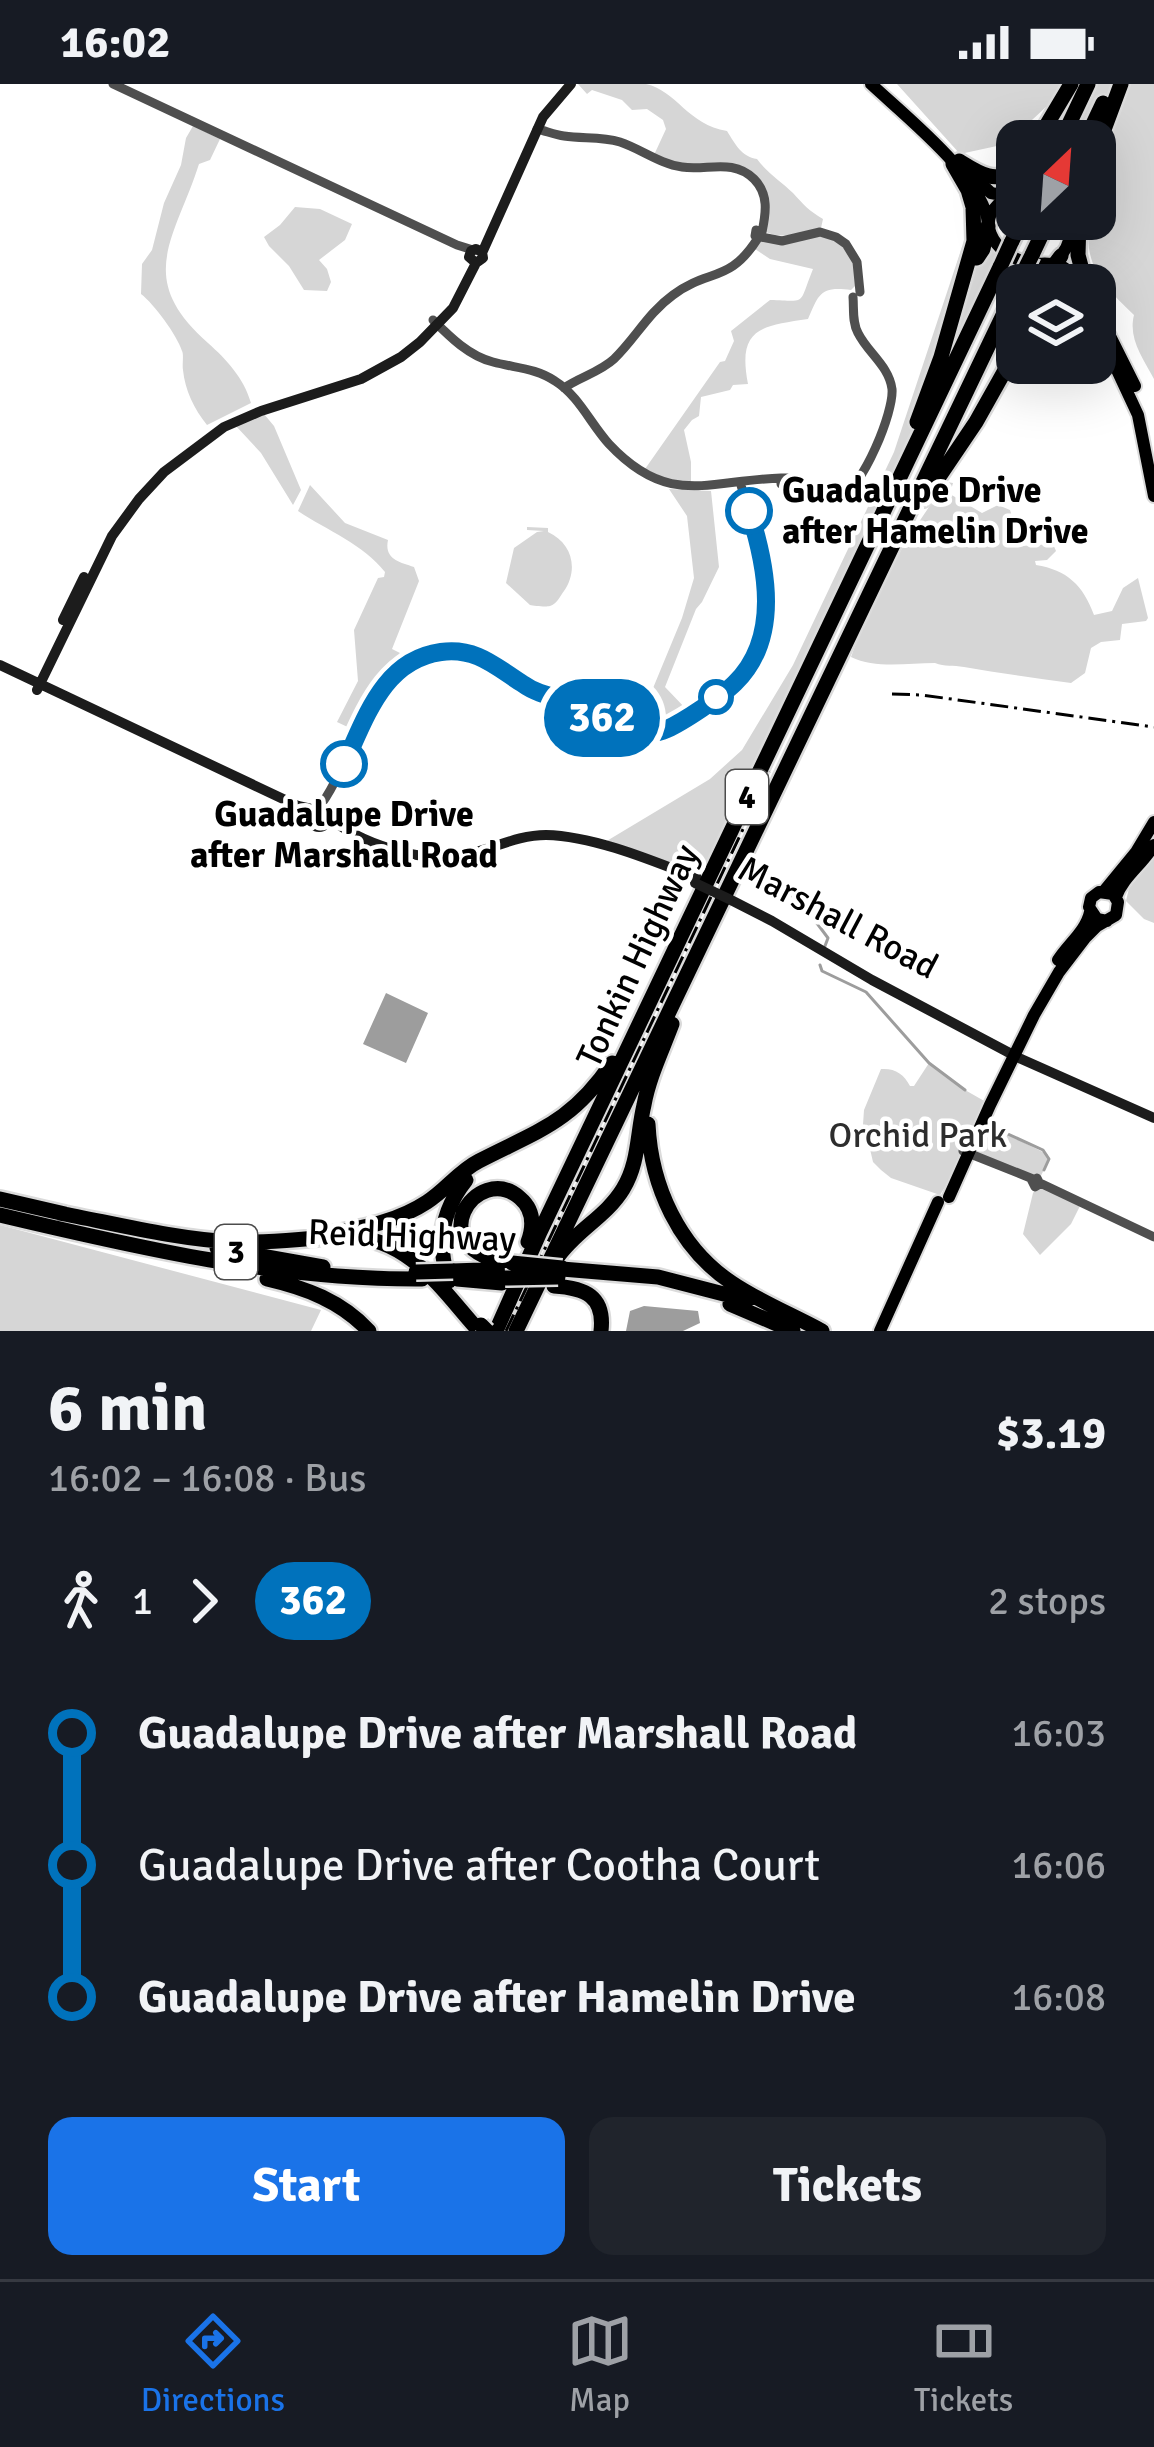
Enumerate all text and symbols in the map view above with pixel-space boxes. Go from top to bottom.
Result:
text: 16:02 [60,15,170,70]
north arrow [996,120,1116,240]
map controls [996,120,1116,384]
button: layers [996,264,1116,384]
place label: Guadalupe Drive after Hamelin Drive [782,468,1089,554]
marker: Guadalupe Drive after Hamelin Drive [727,489,771,533]
line badge: 362 [533,679,671,757]
unlabelled marker [700,681,732,713]
text: 362 [568,692,636,743]
marker: Guadalupe Drive after Marshall Road [322,742,366,786]
road number: 4 [726,770,768,824]
place label: Guadalupe Drive after Marshall Road [190,792,498,878]
street label: Tonkin Highway [567,837,709,1075]
street label: Marshall Road [730,847,946,989]
park label: Orchid Park [829,1113,1007,1158]
street label: Reid Highway [307,1210,517,1262]
road number: 3 [215,1225,257,1279]
text: 6 min [48,1368,207,1449]
text: $3.19 [996,1406,1106,1461]
text: 16:02 – 16:08 · Bus [48,1454,366,1502]
icon: walk [48,1568,114,1634]
icon: forward [171,1568,237,1634]
text: 362 [279,1575,347,1626]
text: 1 [132,1577,153,1625]
text: 2 stops [988,1577,1106,1625]
text: Guadalupe Drive after Marshall Road [138,1706,857,1761]
text: 16:03 [1011,1709,1106,1757]
text: Guadalupe Drive after Cootha Court [138,1838,820,1893]
text: 16:06 [1011,1841,1106,1889]
text: Guadalupe Drive after Hamelin Drive [138,1970,856,2025]
text: 16:08 [1011,1973,1106,2021]
button: Start [48,2117,565,2255]
button: Tickets [589,2117,1106,2255]
tab: Directions [141,2308,285,2421]
tab: Map [567,2308,633,2421]
tab: Tickets [914,2308,1013,2421]

